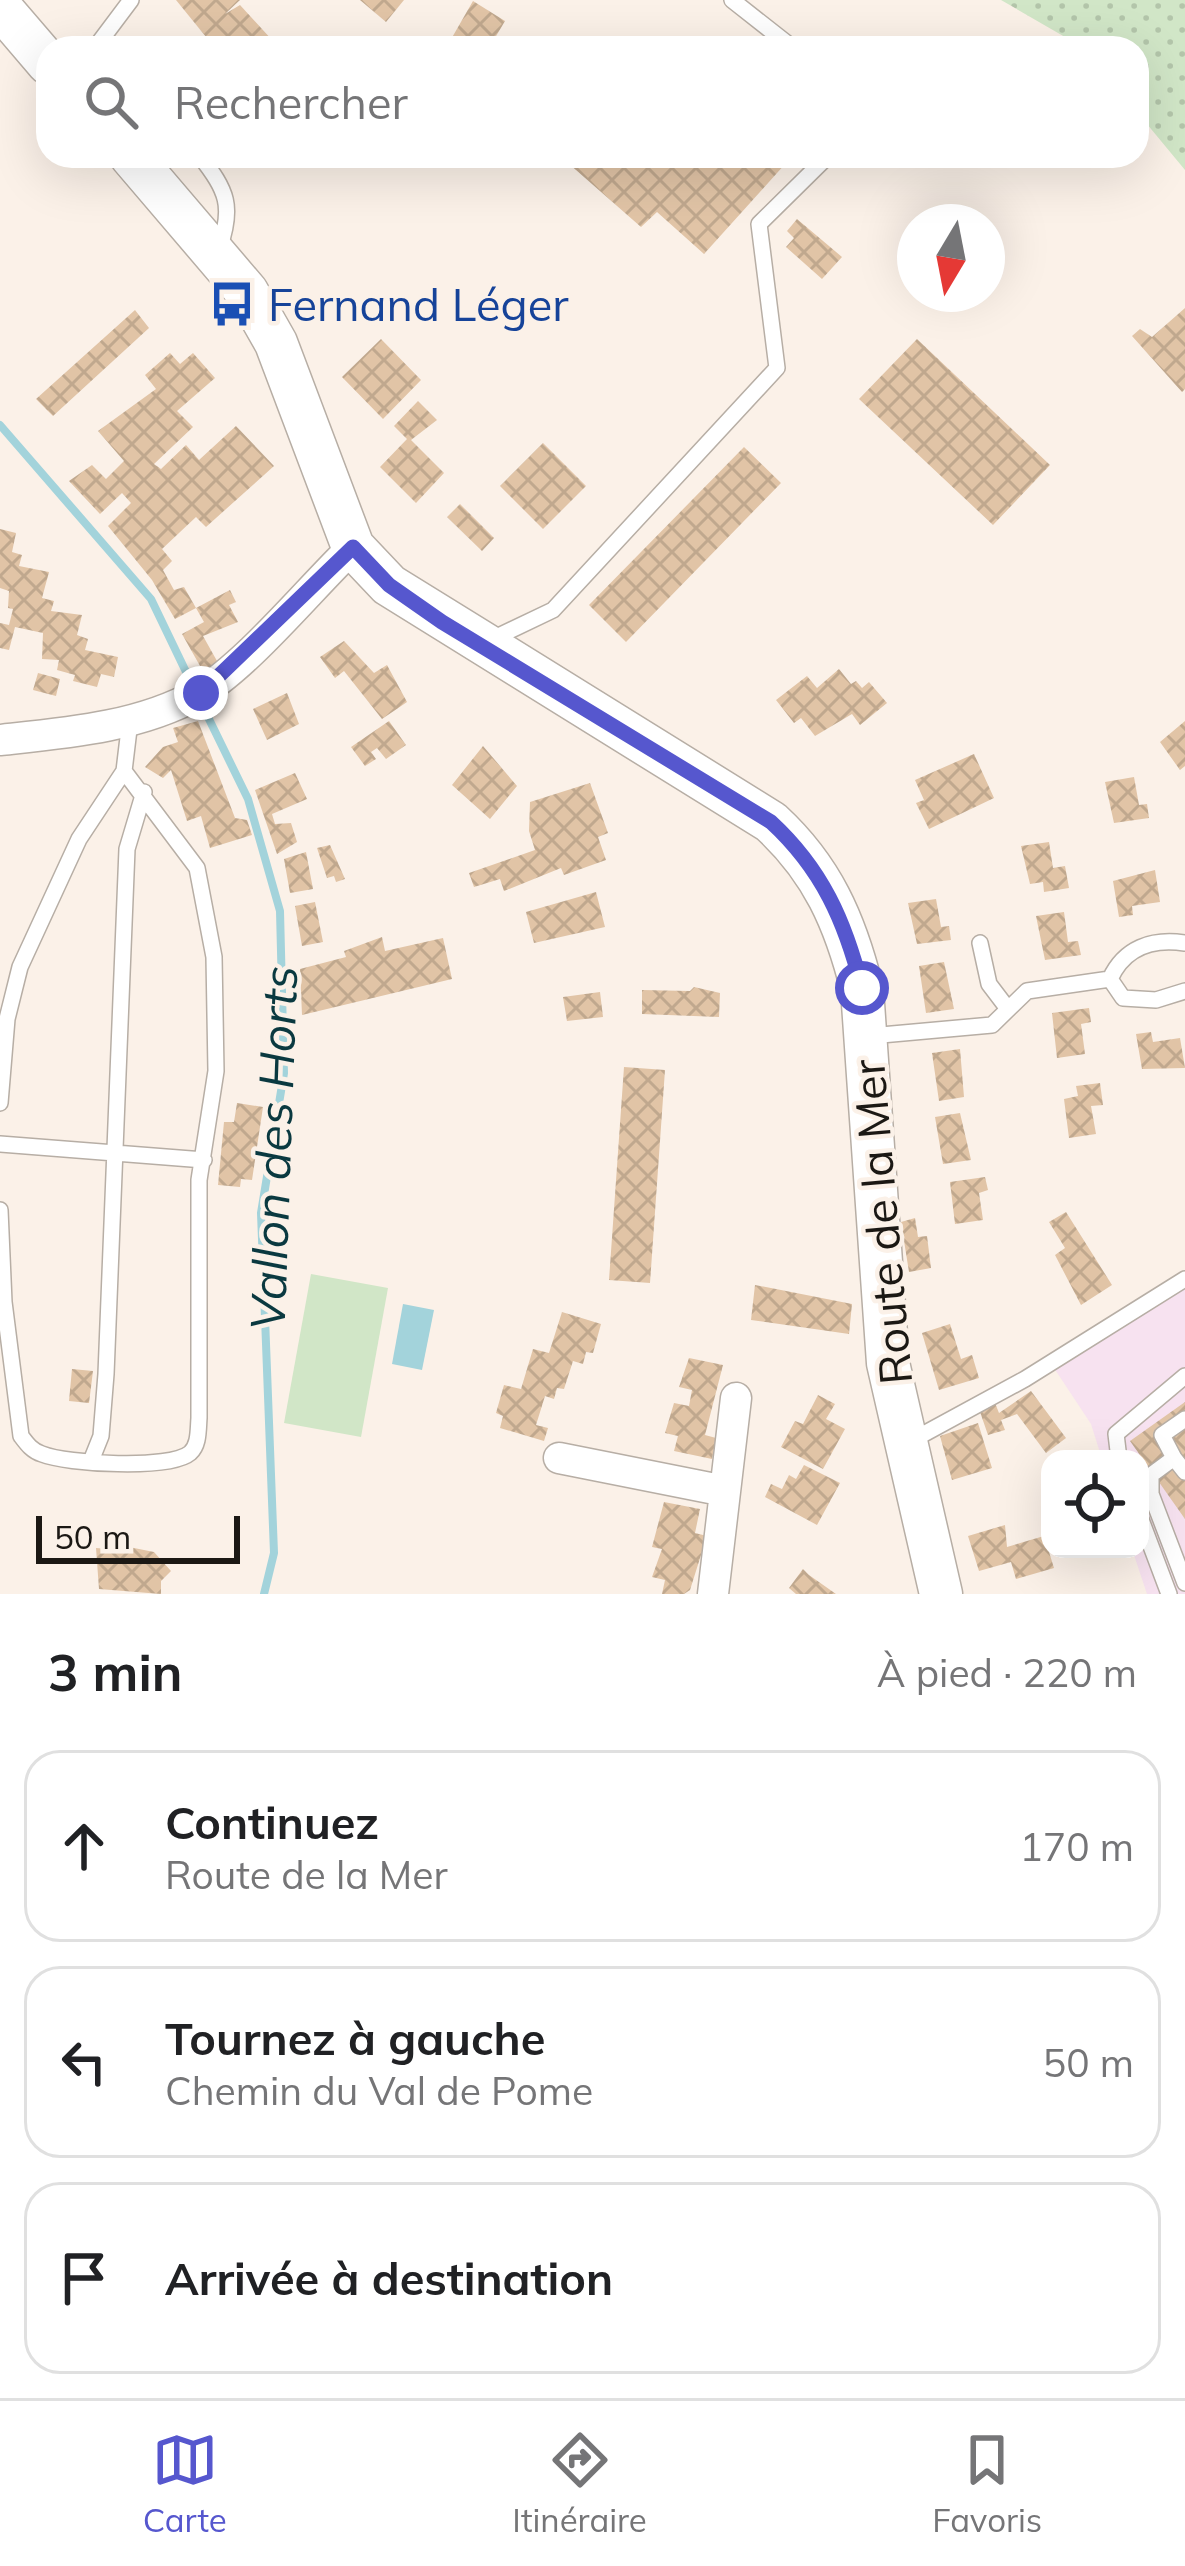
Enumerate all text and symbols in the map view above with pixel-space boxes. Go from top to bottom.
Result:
search box [36,36,1149,168]
icon: search [78,69,144,135]
text: Rechercher [174,74,408,130]
north arrow [897,204,1005,312]
place label: Fernand Léger [268,276,569,332]
bus stop icon: Fernand Léger [207,279,257,329]
route end [174,666,228,720]
route start [835,961,889,1015]
water label: Vallon des Horts [237,964,309,1332]
street label: Route de la Mer [839,1056,923,1387]
map controls [1041,1450,1149,1558]
button: locate [1041,1450,1149,1558]
scale bar [36,1510,240,1563]
text: 50 m [54,1516,131,1557]
text: 3 min [48,1640,183,1704]
text: À pied · 220 m [877,1648,1137,1697]
text: Continuez [165,1794,379,1850]
icon: ahead [51,1813,117,1879]
text: 170 m [1019,1822,1134,1871]
text: Route de la Mer [165,1850,448,1899]
text: Tournez à gauche [165,2010,545,2066]
icon: left [51,2029,117,2095]
text: 50 m [1043,2038,1134,2087]
text: Chemin du Val de Pome [165,2066,593,2115]
icon: arrive [51,2245,117,2311]
text: Arrivée à destination [165,2250,613,2306]
tab: Carte [143,2427,227,2540]
tab: Itinéraire [512,2427,647,2540]
tab: Favoris [932,2427,1042,2540]

